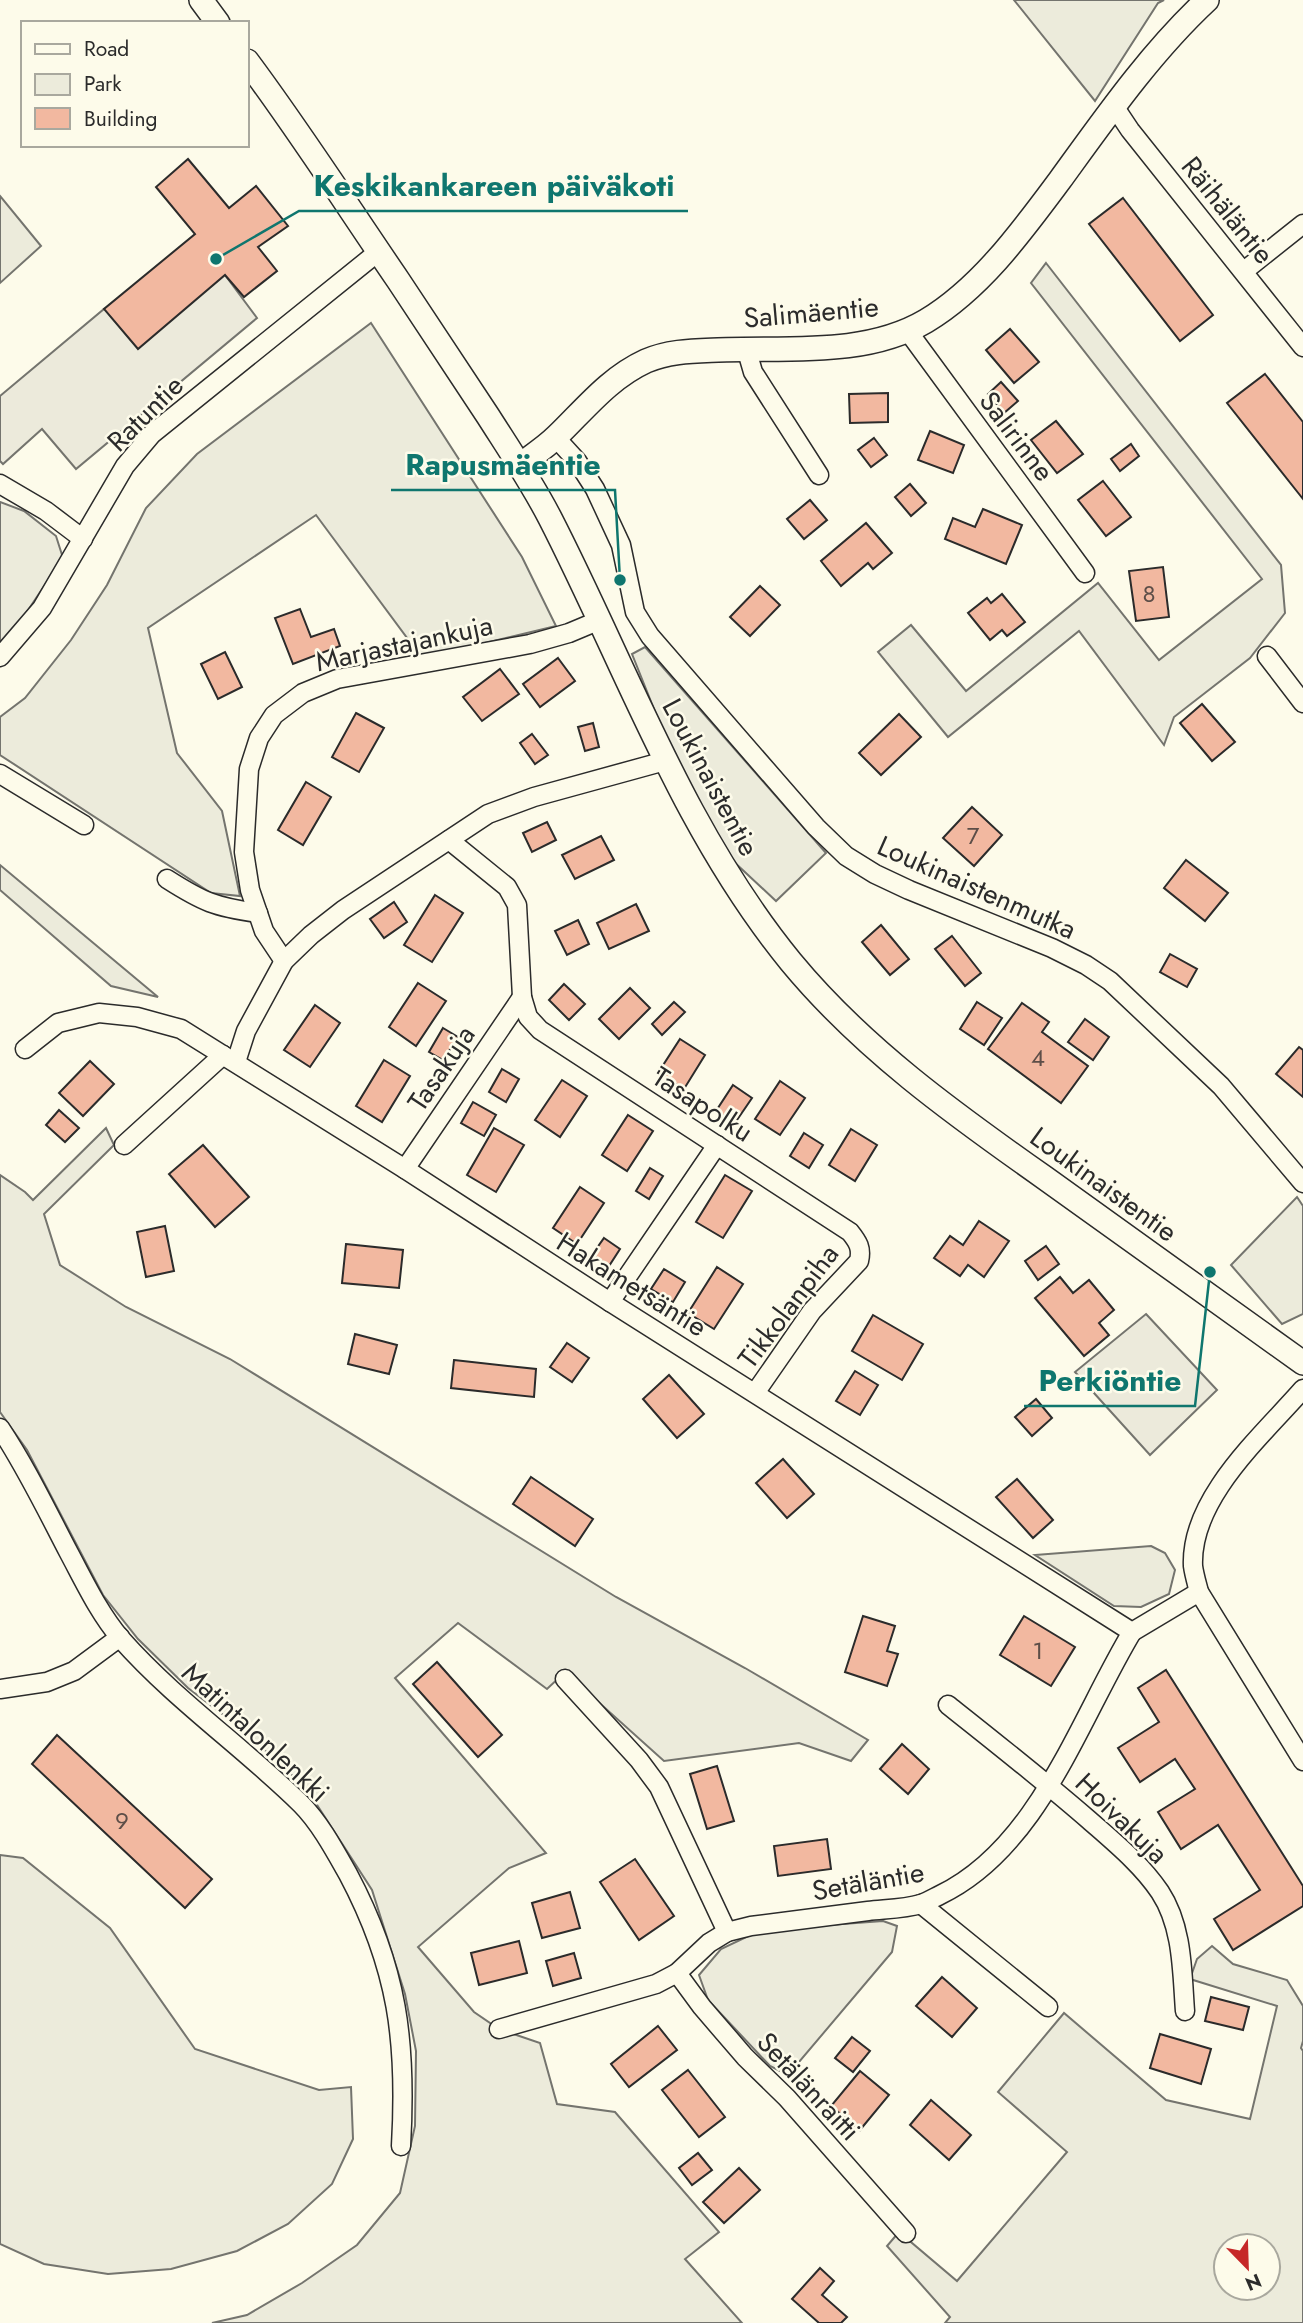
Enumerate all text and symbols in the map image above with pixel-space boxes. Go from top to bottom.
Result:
legend [21,21,248,147]
text: Road [84,34,129,64]
text: Park [84,69,122,99]
text: Building [84,104,157,134]
street label: Räihäläntie [1171,148,1284,273]
callout: Keskikankareen päiväkoti [299,160,688,211]
text: Keskikankareen päiväkoti [314,164,674,207]
street label: Salimäentie [742,286,880,339]
street label: Ratuntie [98,366,193,461]
street label: Salirinne [969,383,1064,490]
callout: Rapusmäentie [391,439,615,490]
text: Rapusmäentie [405,443,601,486]
house number: 8 [1142,576,1156,611]
street label: Marjastajankuja [312,605,496,682]
street label: Loukinaistentie [652,691,769,863]
house number: 7 [967,818,980,853]
street label: Loukinaistenmutka [871,825,1083,950]
street label: Tasakuja [398,1017,485,1119]
house number: 4 [1031,1040,1045,1075]
street label: Tasapolku [644,1056,761,1152]
street label: Loukinaistentie [1022,1117,1186,1252]
street label: Hakametsäntie [549,1222,715,1347]
street label: Tikkolanpiha [728,1236,849,1377]
callout: Perkiöntie [1024,1355,1195,1406]
text: Perkiöntie [1039,1359,1181,1402]
house number: 1 [1033,1633,1043,1668]
street label: Matintalonlenkki [173,1653,339,1812]
street label: Hoivakuja [1066,1763,1177,1873]
house number: 9 [115,1803,129,1838]
street label: Setäläntie [809,1851,927,1912]
street label: Setälänraitti [747,2023,870,2150]
north arrow [1212,2232,1282,2302]
text: N [1241,2267,1266,2298]

